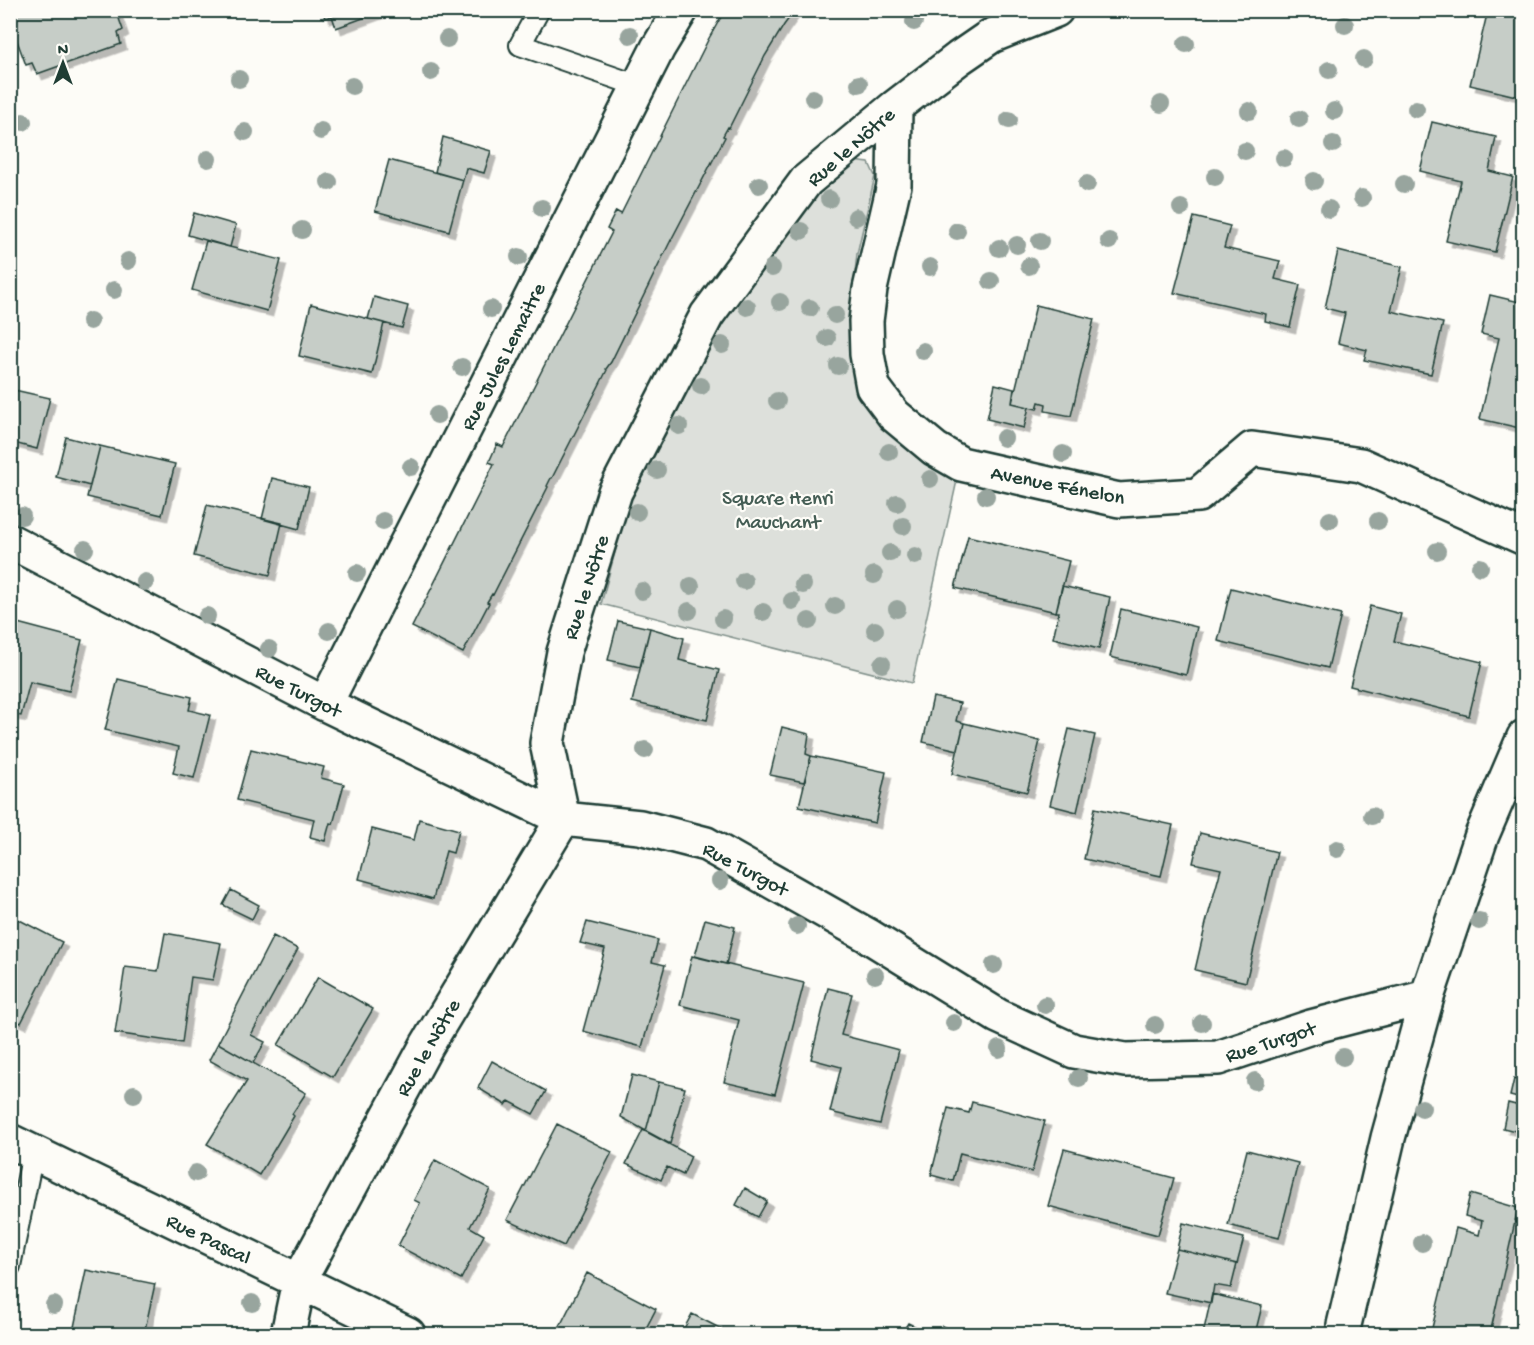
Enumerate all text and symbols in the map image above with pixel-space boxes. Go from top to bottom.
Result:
north arrow [33,33,93,93]
text: N [58,42,69,61]
street label: Rue le Nôtre [803,103,902,194]
street label: Rue Jules Lemaitre [457,279,554,436]
street label: Avenue Fénelon [988,462,1127,513]
park label: Square Henri Mauchant [722,488,834,537]
street label: Rue le Nôtre [560,531,617,644]
street label: Rue Turgot [250,661,347,727]
street label: Rue Turgot [697,838,794,905]
street label: Rue le Nôtre [392,994,469,1102]
street label: Rue Turgot [1223,1017,1322,1071]
street label: Rue Pascal [161,1210,254,1272]

